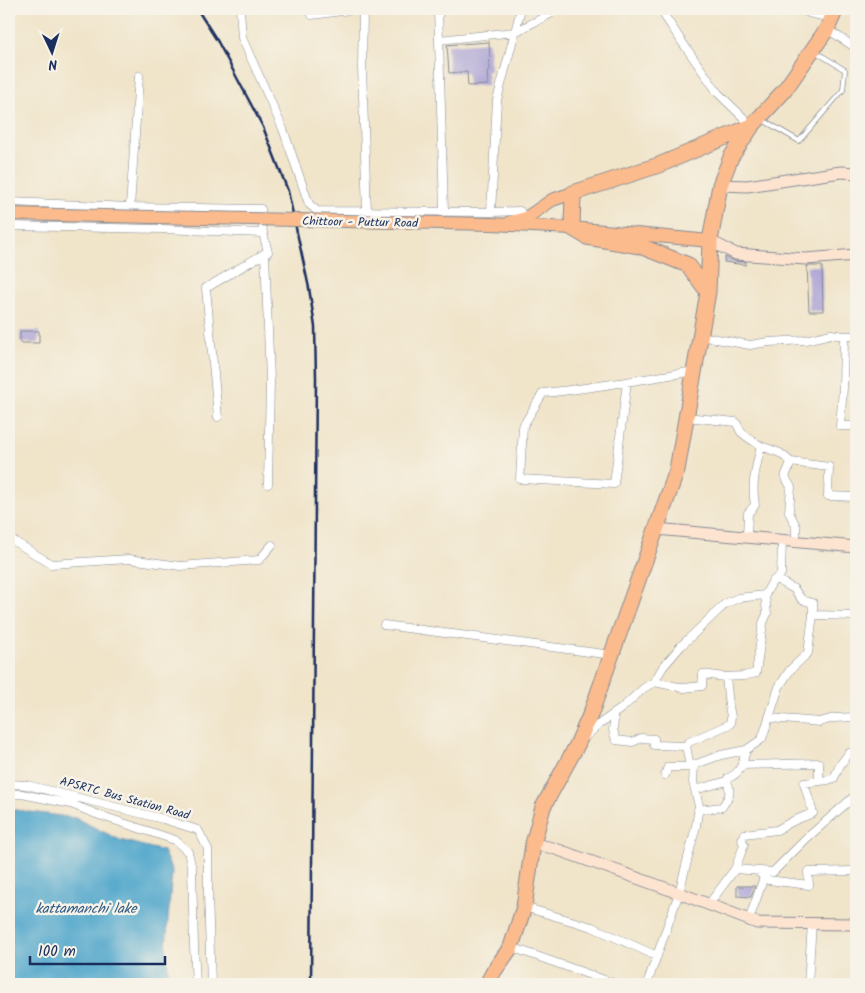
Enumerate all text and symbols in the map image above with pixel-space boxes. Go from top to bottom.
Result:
north arrow [28,28,78,78]
text: N [48,53,58,75]
street label: Chittoor - Puttur Road [302,212,419,233]
street label: APSRTC Bus Station Road [58,772,193,825]
water label: kattamanchi lake [35,898,138,920]
scale bar [30,933,165,965]
text: 100 m [38,940,76,964]

